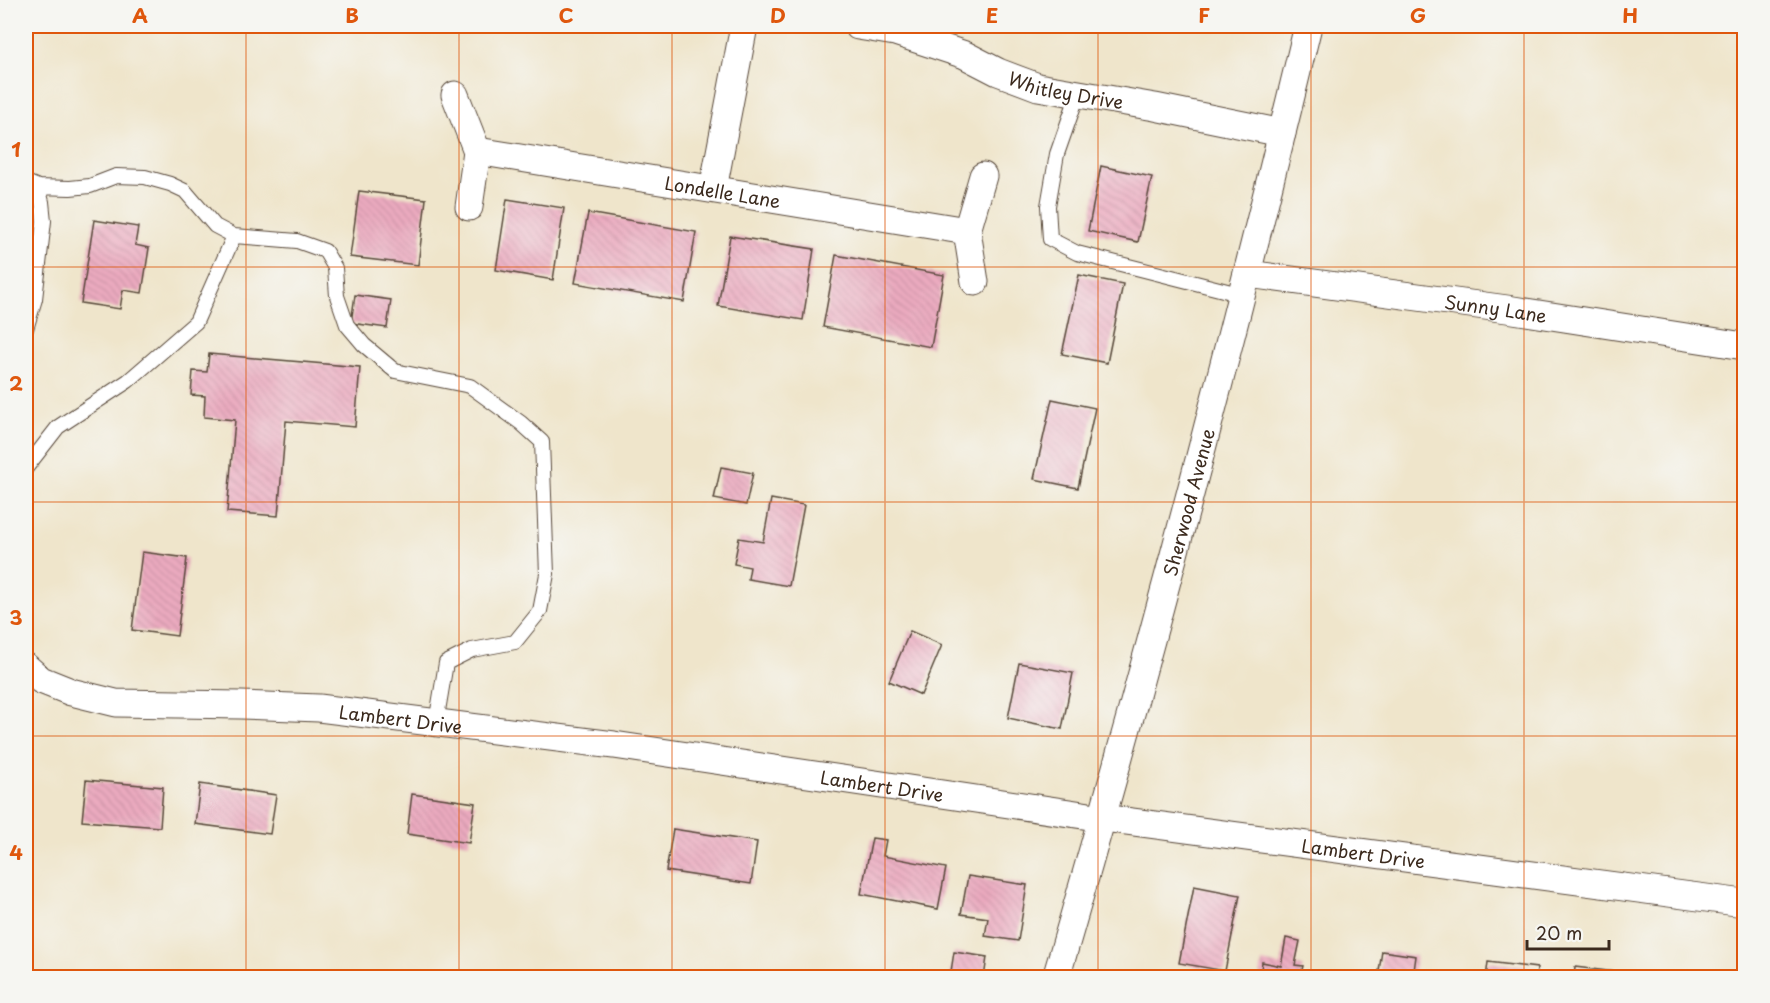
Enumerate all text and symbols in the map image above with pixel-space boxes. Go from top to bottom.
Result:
text: A [132,0,148,30]
text: B [345,0,359,30]
text: C [558,0,574,30]
text: D [770,0,786,30]
text: E [986,0,998,30]
text: F [1198,0,1210,30]
text: G [1410,0,1426,30]
text: H [1622,0,1638,30]
street label: Whitley Drive [1005,64,1125,115]
text: 1 [11,134,21,164]
street label: Londelle Lane [663,168,783,214]
street label: Sunny Lane [1443,287,1549,329]
text: 2 [9,368,23,398]
street label: Sherwood Avenue [1156,425,1220,579]
text: 3 [9,602,23,632]
street label: Lambert Drive [338,697,464,739]
street label: Lambert Drive [819,763,946,808]
street label: Lambert Drive [1300,831,1427,874]
text: 4 [9,837,23,867]
scale bar [1527,913,1610,951]
text: 20 m [1536,919,1582,946]

